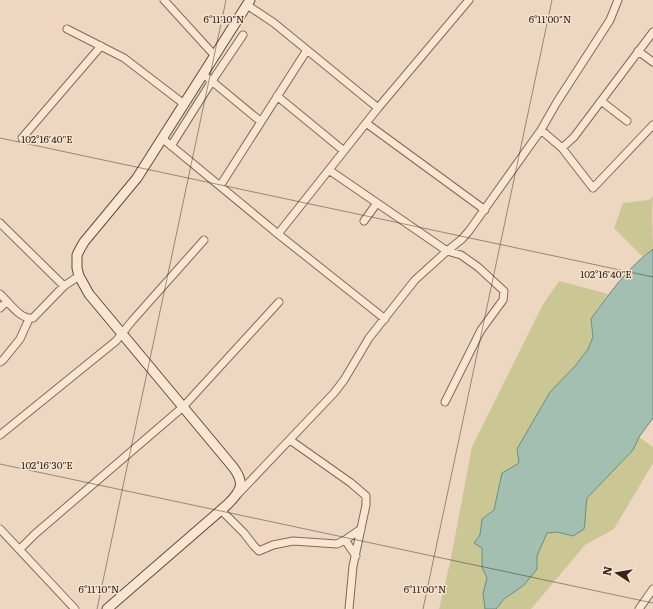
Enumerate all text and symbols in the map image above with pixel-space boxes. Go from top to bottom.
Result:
text: 6°11'10"N [204,11,244,26]
text: 6°11'00"N [529,11,571,26]
text: 102°16'40"E [21,131,73,146]
text: 102°16'40"E [580,266,632,281]
text: 102°16'30"E [21,457,73,472]
north arrow [597,553,637,593]
text: N [597,565,615,577]
text: 6°11'10"N [79,581,119,596]
text: 6°11'00"N [404,581,446,596]

